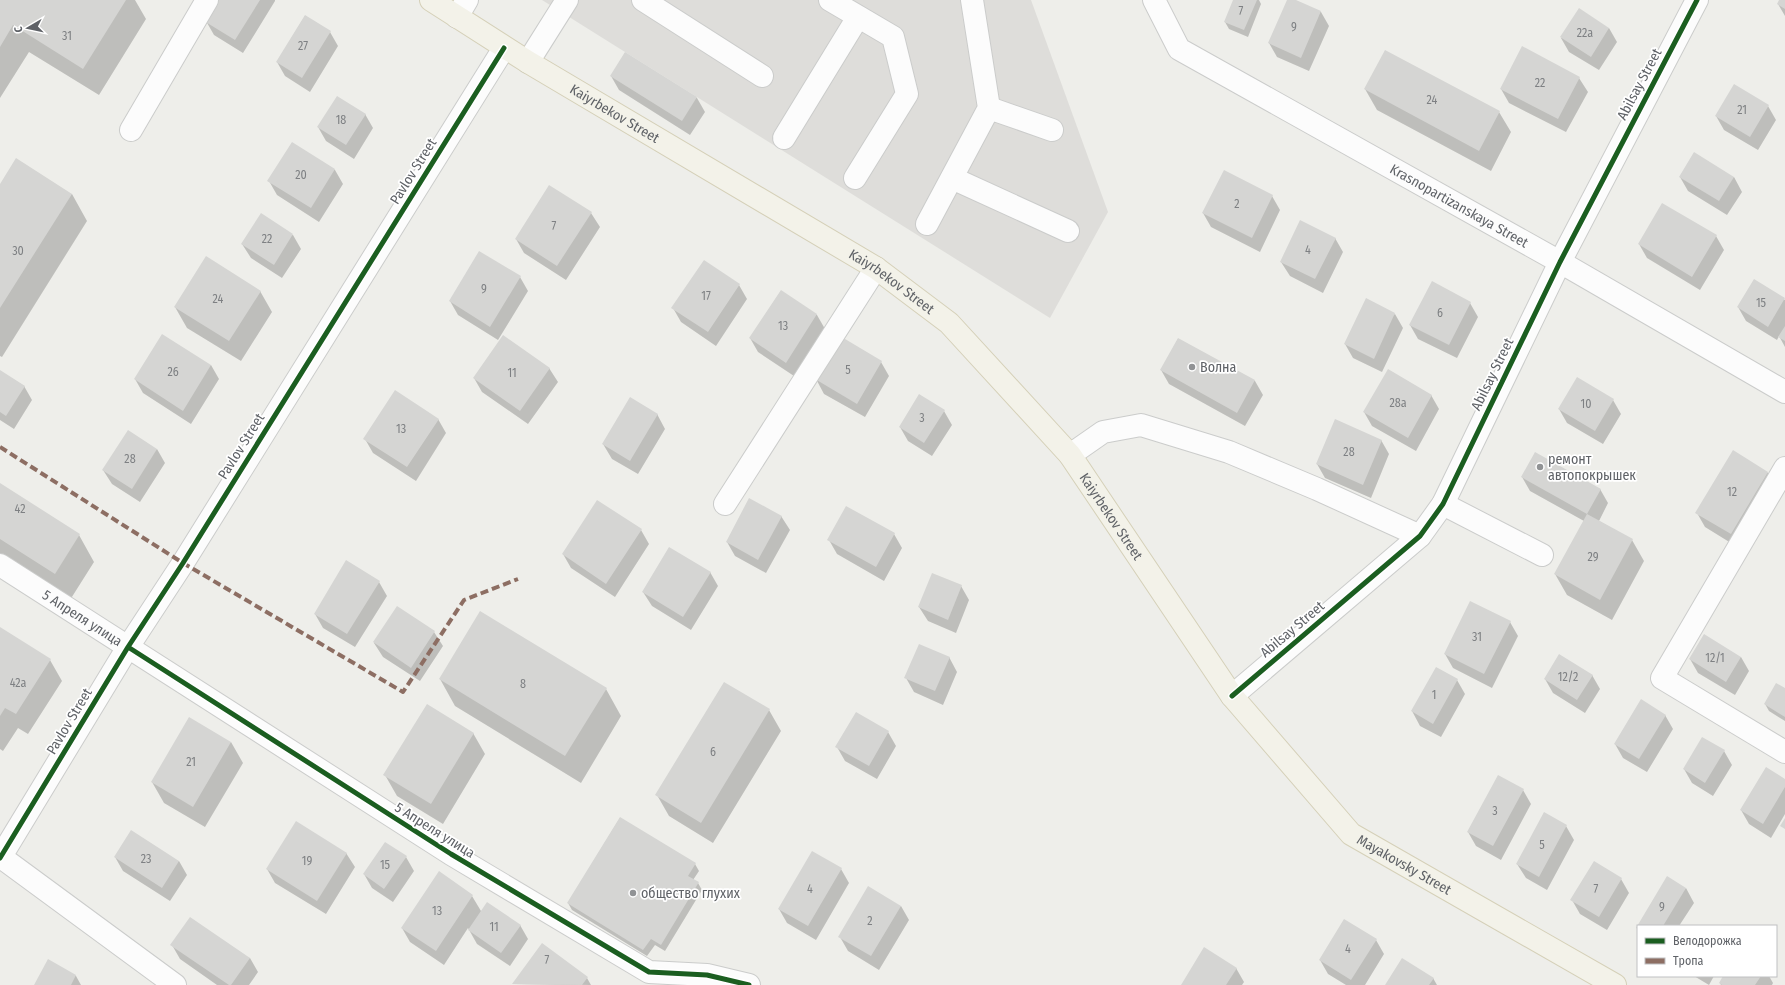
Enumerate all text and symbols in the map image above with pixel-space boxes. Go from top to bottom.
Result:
house number: 7 [1239,4,1244,18]
north arrow [8,8,48,48]
house number: 9 [1291,20,1297,34]
text: С [12,25,25,33]
house number: 22а [1577,26,1593,40]
house number: 31 [62,29,72,43]
house number: 27 [298,39,308,53]
street label: Abilsay Street [1614,45,1666,123]
house number: 22 [1535,76,1545,90]
street label: Kaiyrbekov Street [567,81,663,147]
house number: 24 [1427,93,1438,107]
house number: 21 [1737,103,1747,117]
house number: 18 [336,113,346,127]
street label: Pavlov Street [387,135,441,207]
street label: Krasnopartizanskaya Street [1387,161,1531,252]
house number: 20 [295,168,307,182]
house number: 2 [1234,197,1240,211]
house number: 7 [552,219,557,233]
house number: 22 [262,232,272,246]
house number: 4 [1305,243,1311,257]
house number: 30 [12,244,24,258]
street label: Kaiyrbekov Street [846,246,938,318]
house number: 9 [481,282,487,296]
house number: 17 [701,289,711,303]
house number: 24 [213,292,224,306]
house number: 15 [1756,296,1767,310]
house number: 6 [1437,306,1443,320]
house number: 13 [778,319,788,333]
street label: Abilsay Street [1468,335,1517,413]
place label: Волна [1200,359,1237,376]
marker: Волна [1187,362,1197,372]
house number: 5 [845,363,851,377]
house number: 26 [167,365,179,379]
house number: 11 [507,366,517,380]
house number: 28а [1389,396,1407,410]
house number: 10 [1581,397,1591,411]
street label: Pavlov Street [215,410,269,482]
house number: 3 [919,411,925,425]
house number: 13 [396,422,406,436]
house number: 28 [1343,445,1355,459]
place label: ремонт автопокрышек [1548,451,1636,484]
house number: 28 [124,452,136,466]
marker: ремонт автопокрышек [1535,462,1545,472]
street label: Kaiyrbekov Street [1076,470,1146,564]
house number: 12 [1727,485,1737,499]
house number: 42 [15,502,25,516]
house number: 29 [1587,550,1599,564]
street label: 5 Апреля улица [39,587,125,650]
street label: Abilsay Street [1257,597,1328,661]
house number: 31 [1472,630,1482,644]
house number: 12/1 [1705,651,1725,665]
house number: 12/2 [1558,670,1578,684]
house number: 42а [10,676,26,690]
house number: 8 [520,677,526,691]
street label: Pavlov Street [43,685,96,758]
house number: 1 [1432,688,1436,702]
house number: 6 [710,745,716,759]
house number: 21 [186,755,196,769]
street label: 5 Апреля улица [392,799,478,862]
house number: 3 [1492,804,1498,818]
street label: Mayakovsky Street [1354,831,1455,899]
house number: 5 [1539,838,1545,852]
house number: 23 [141,852,151,866]
house number: 19 [302,854,312,868]
house number: 15 [380,858,391,872]
house number: 4 [807,882,813,896]
house number: 7 [1594,882,1599,896]
place label: общество глухих [641,885,741,902]
marker: общество глухих [628,888,638,898]
house number: 9 [1659,900,1665,914]
house number: 13 [432,904,442,918]
house number: 2 [867,914,873,928]
house number: 11 [489,920,499,934]
legend [1637,925,1777,977]
text: Велодорожка [1673,934,1742,948]
house number: 4 [1345,942,1351,956]
house number: 7 [545,953,550,967]
text: Тропа [1673,954,1704,968]

